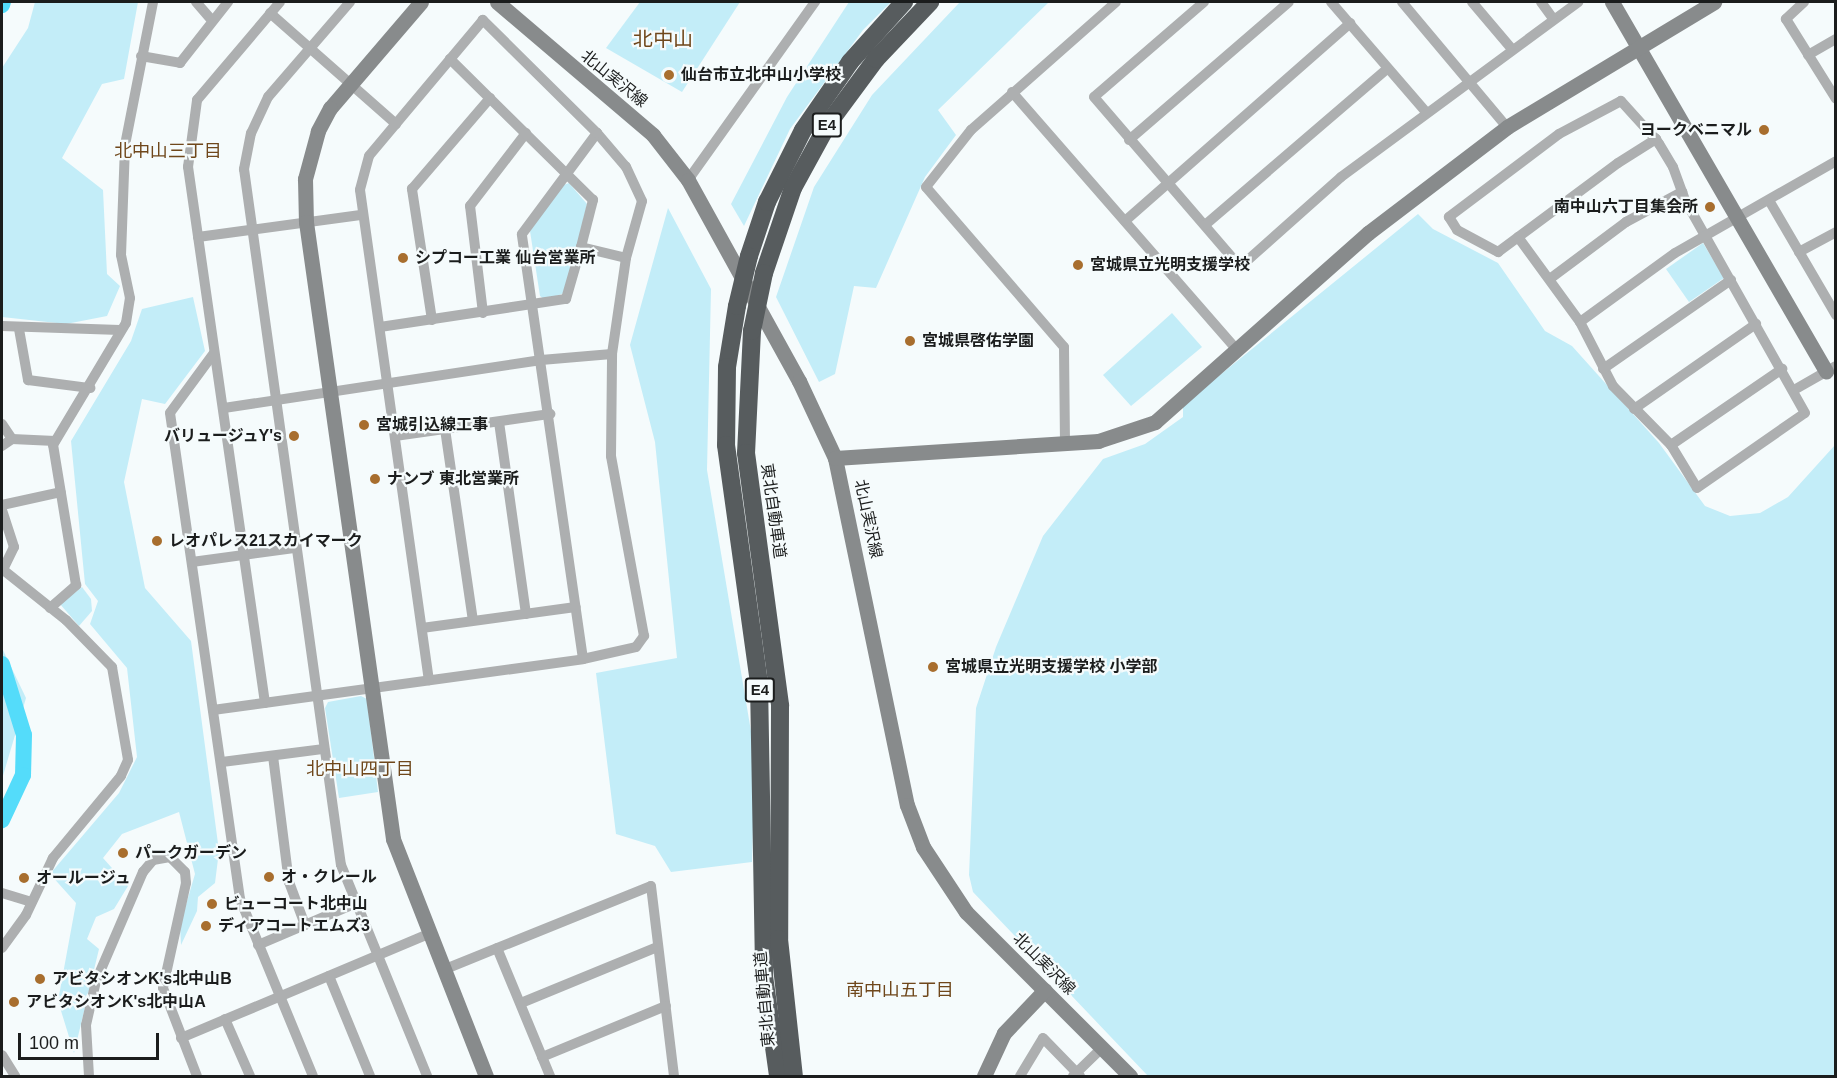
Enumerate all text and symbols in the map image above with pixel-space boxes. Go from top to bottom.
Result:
district label: 北中山 [633,27,693,51]
street label: 北山実沢線 [577,46,651,112]
place label: 仙台市立北中山小学校 [681,65,841,85]
marker: 仙台市立北中山小学校 [662,68,676,82]
road number: E4 [810,113,844,137]
place label: ヨークベニマル [1640,120,1752,140]
marker: ヨークベニマル [1757,123,1771,137]
district label: 北中山三丁目 [114,140,222,162]
place label: 南中山六丁目集会所 [1554,197,1698,217]
marker: 南中山六丁目集会所 [1703,200,1717,214]
place label: シプコー工業 仙台営業所 [415,248,595,268]
marker: シプコー工業 仙台営業所 [396,251,410,265]
place label: 宮城県立光明支援学校 [1090,255,1250,275]
marker: 宮城県立光明支援学校 [1071,258,1085,272]
place label: 宮城県啓佑学園 [922,331,1034,351]
marker: 宮城県啓佑学園 [903,334,917,348]
place label: 宮城引込線工事 [376,415,488,435]
marker: 宮城引込線工事 [357,418,371,432]
place label: バリュージュY's [163,426,282,446]
marker: バリュージュY's [287,429,301,443]
street label: 東北自動車道 [757,462,789,560]
place label: ナンブ 東北営業所 [387,469,519,489]
marker: ナンブ 東北営業所 [368,472,382,486]
street label: 北山実沢線 [850,478,886,560]
place label: レオパレス21スカイマーク [169,531,363,551]
marker: レオパレス21スカイマーク [150,534,164,548]
place label: 宮城県立光明支援学校 小学部 [945,657,1157,677]
marker: 宮城県立光明支援学校 小学部 [926,660,940,674]
road number: E4 [744,678,777,702]
district label: 北中山四丁目 [306,758,414,780]
place label: パークガーデン [135,843,247,863]
marker: パークガーデン [116,846,130,860]
place label: オ・クレール [281,867,377,887]
place label: オールージュ [36,868,132,888]
marker: オ・クレール [262,870,276,884]
marker: オールージュ [17,871,31,885]
place label: ビューコート北中山 [224,894,368,914]
marker: ビューコート北中山 [205,897,219,911]
place label: ディアコートエムズ3 [218,916,371,936]
marker: ディアコートエムズ3 [199,919,213,933]
street label: 北山実沢線 [1009,929,1079,999]
street label: 東北自動車道 [751,950,779,1048]
place label: アビタシオンK's北中山B [52,969,232,989]
marker: アビタシオンK's北中山B [33,972,47,986]
district label: 南中山五丁目 [846,979,954,1001]
place label: アビタシオンK's北中山A [26,992,206,1012]
marker: アビタシオンK's北中山A [7,995,21,1009]
scale bar [21,1021,162,1059]
text: 100 m [29,1033,79,1053]

